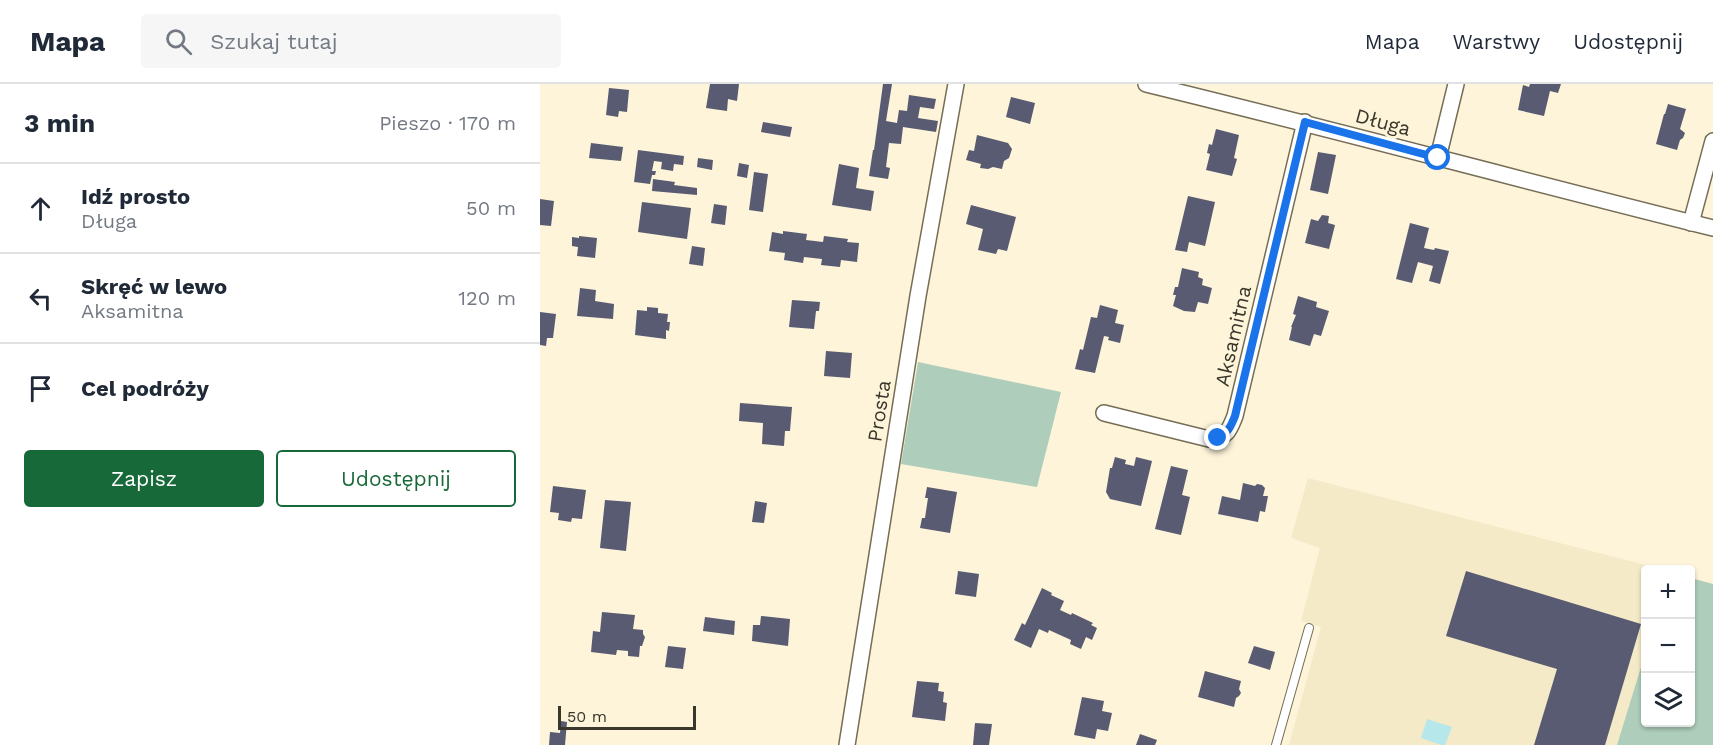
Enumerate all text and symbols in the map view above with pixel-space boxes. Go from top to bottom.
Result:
search box [141,14,561,68]
text: Mapa [30,25,105,58]
icon: search [162,25,195,58]
text: Szukaj tutaj [210,29,338,54]
text: Mapa [1365,29,1420,54]
text: Warstwy [1453,29,1540,54]
text: Udostępnij [1573,29,1683,54]
street label: Długa [1353,103,1413,141]
text: 3 min [24,108,95,138]
text: Pieszo · 170 m [379,111,516,135]
route start [1424,144,1450,170]
text: Idź prosto [81,184,190,209]
icon: ahead [24,192,57,225]
text: 50 m [466,196,516,220]
text: Długa [81,209,137,233]
text: Skręć w lewo [81,274,227,299]
icon: left [24,282,57,315]
street label: Aksamitna [1210,283,1256,389]
text: 120 m [458,286,516,310]
text: Aksamitna [81,299,184,323]
icon: arrive [24,372,57,405]
text: Cel podróży [81,376,209,401]
street label: Prosta [862,378,896,444]
route end [1204,424,1230,450]
button: Zapisz [24,450,264,507]
button: Udostępnij [276,450,516,507]
map controls [1641,565,1695,727]
button: + [1641,565,1695,619]
button: − [1641,619,1695,673]
button: layers [1641,673,1695,727]
scale bar [558,703,696,730]
text: 50 m [567,707,607,726]

